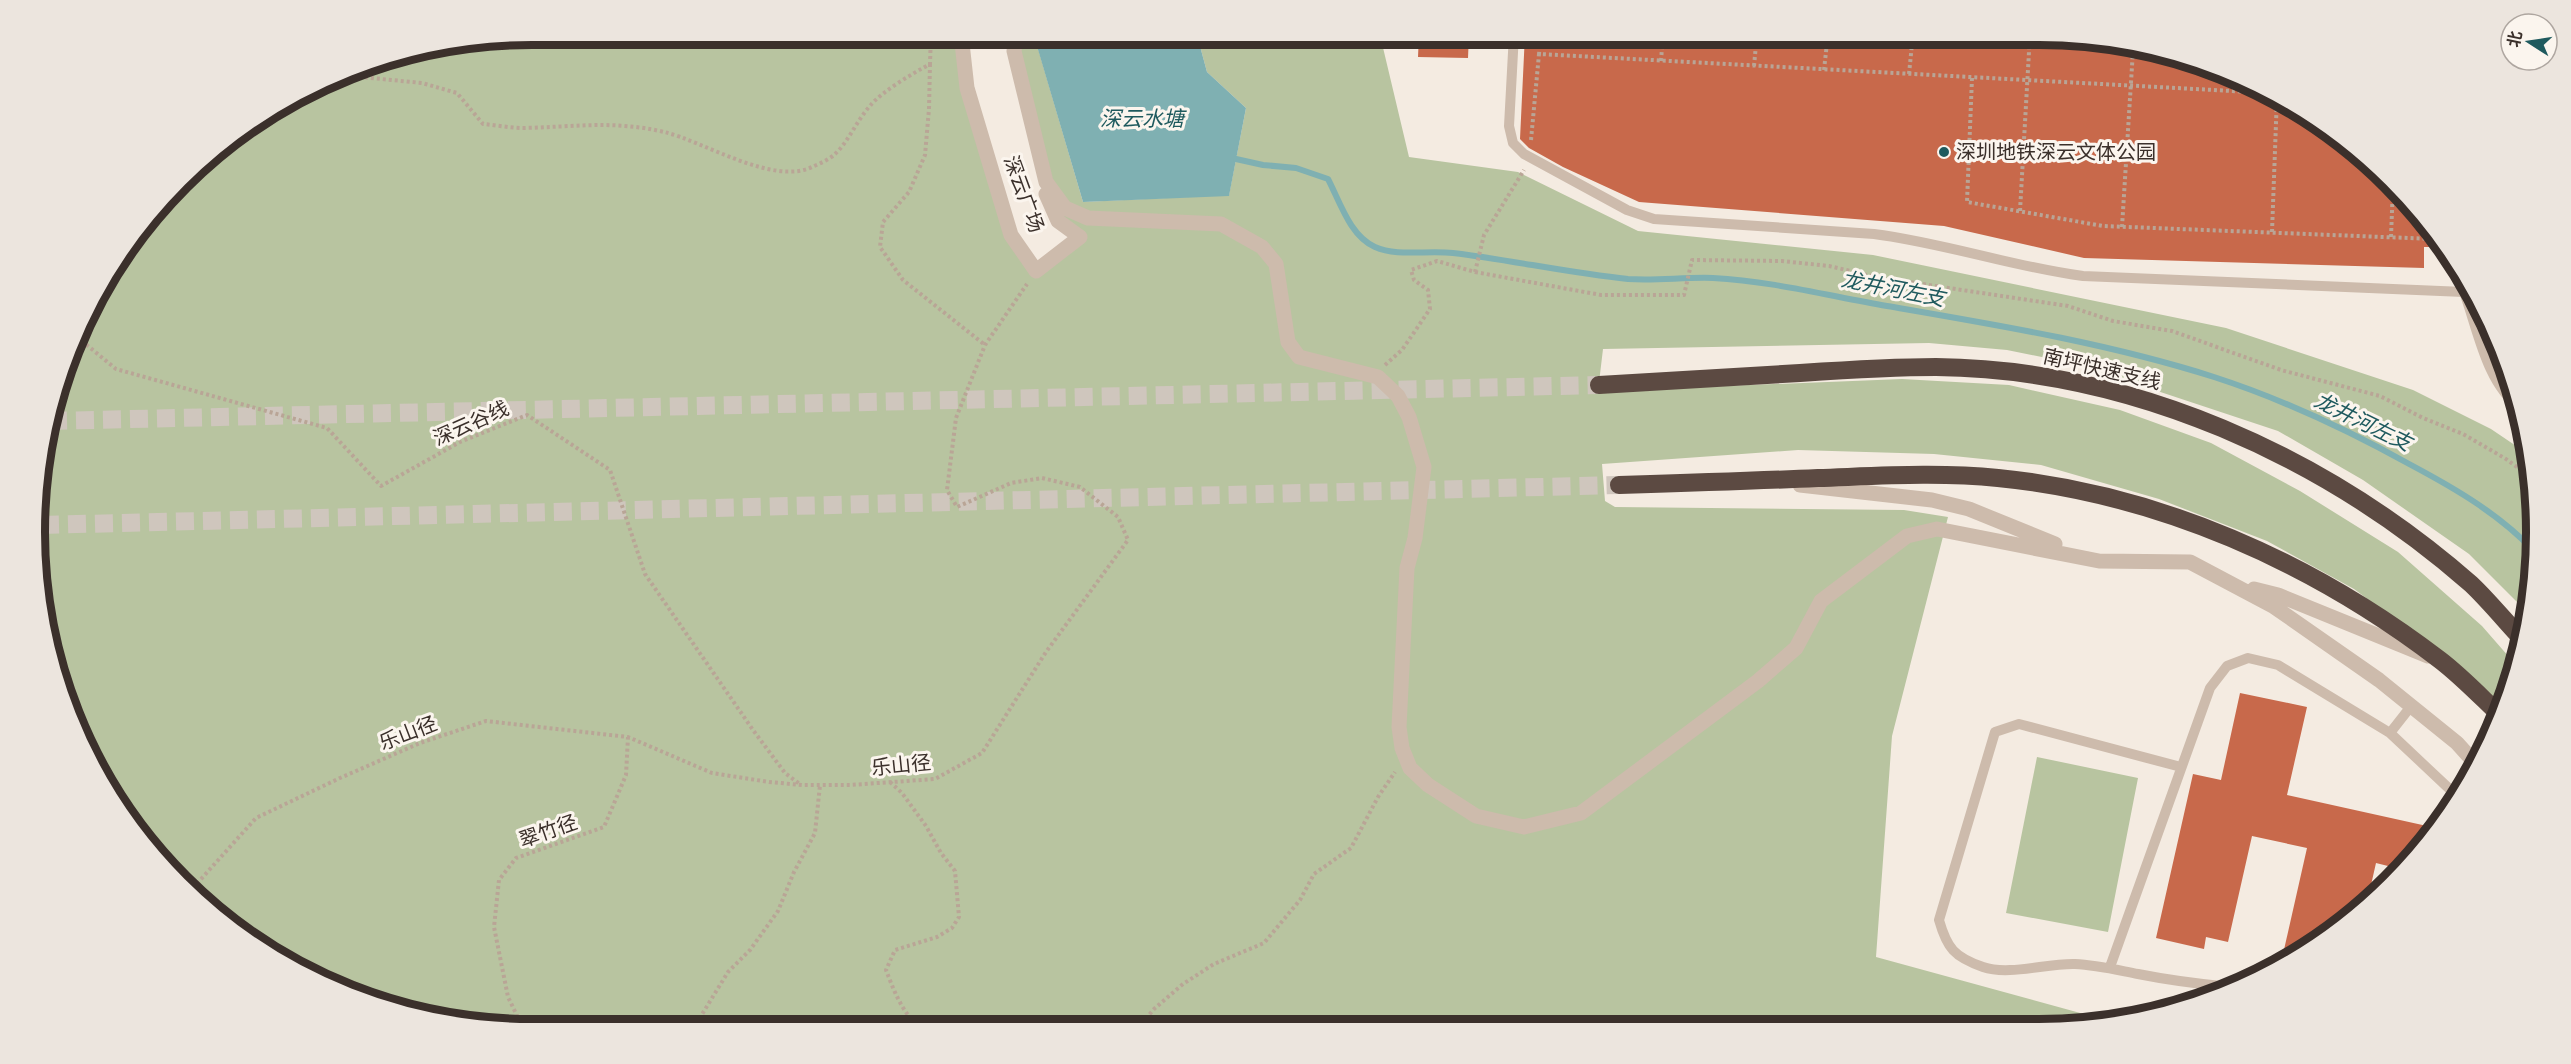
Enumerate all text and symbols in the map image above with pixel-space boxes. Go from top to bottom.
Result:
north arrow [2499,12,2559,72]
text: 北 [2504,29,2526,49]
water label: 深云水塘 [1100,106,1187,132]
place label: 深圳地铁深云文体公园 [1956,140,2156,164]
marker: 深圳地铁深云文体公园 [1937,145,1951,159]
street label: 深云广场 [999,152,1049,236]
water label: 龙井河左支 [1839,266,1949,312]
street label: 南坪快速支线 [2041,344,2163,394]
water label: 龙井河左支 [2310,387,2418,458]
street label: 深云谷线 [430,396,512,450]
street label: 乐山径 [376,711,440,755]
street label: 乐山径 [870,750,932,780]
street label: 翠竹径 [516,810,580,852]

